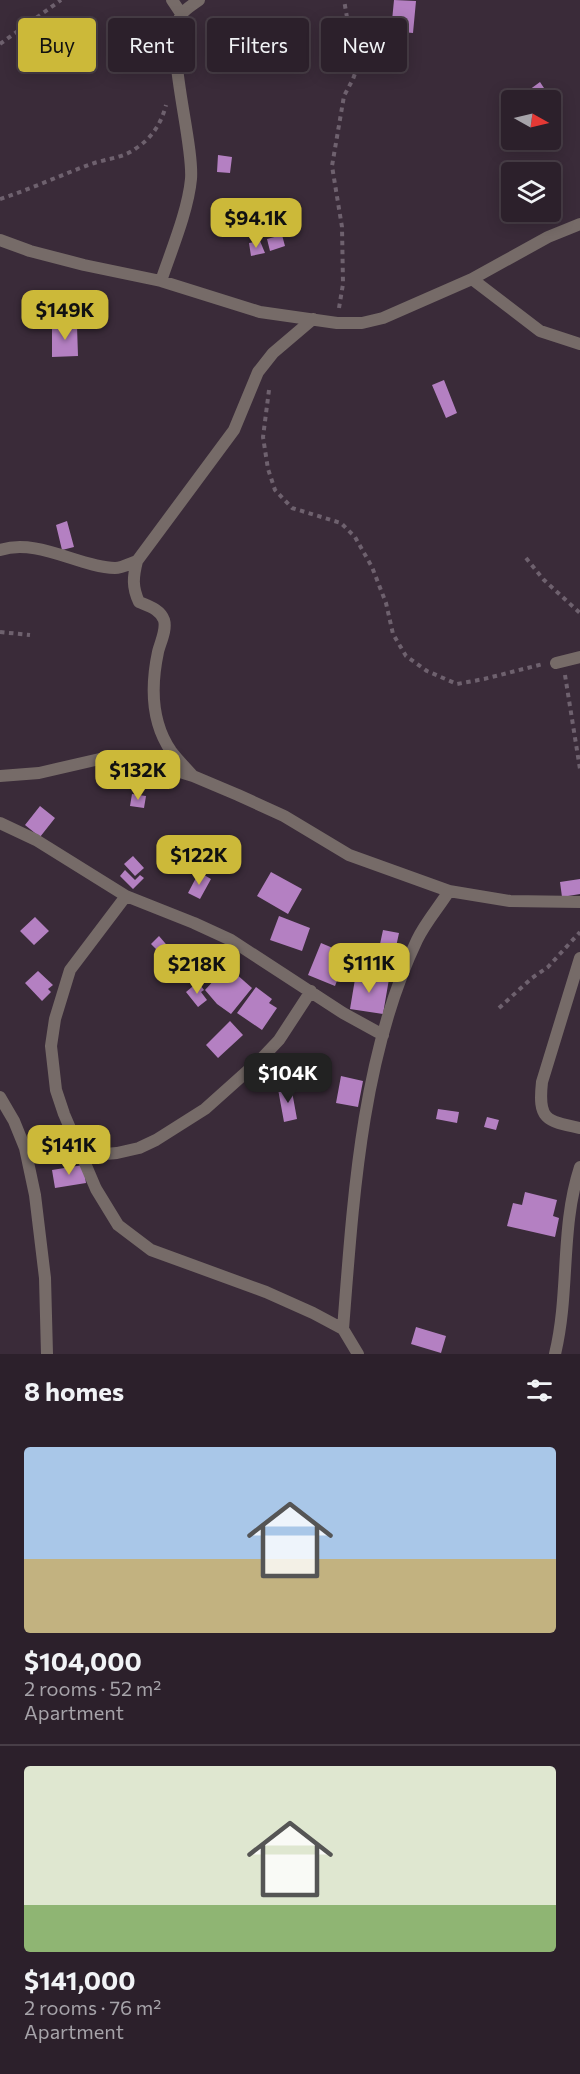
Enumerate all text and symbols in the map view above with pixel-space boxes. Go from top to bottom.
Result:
chip: Buy [18,18,96,72]
chip: Rent [108,18,195,72]
chip: Filters [207,18,309,72]
chip: New [321,18,407,72]
north arrow [501,90,561,150]
map controls [501,90,561,222]
button: layers [501,162,561,222]
pin: $94.1K [207,198,305,249]
text: $94.1K [225,205,287,229]
pin: $149K [23,290,107,341]
text: $149K [35,297,95,321]
pin: $132K [96,750,180,801]
text: $132K [109,757,167,781]
pin: $122K [157,835,241,886]
text: $122K [170,842,228,866]
pin: $111K [327,943,411,994]
pin: $218K [155,944,239,995]
text: $111K [343,950,395,974]
text: $218K [168,951,226,975]
pin: $104K [246,1053,330,1104]
text: $104K [258,1060,318,1084]
pin: $141K [27,1125,111,1176]
text: $141K [41,1132,97,1156]
icon: filters [523,1374,556,1407]
text: 8 homes [24,1375,124,1406]
icon: home [236,1486,344,1594]
text: $104,000 [24,1645,142,1676]
text: 2 rooms · 52 m² [24,1676,161,1700]
text: Apartment [24,1700,124,1724]
icon: home [236,1805,344,1913]
text: $141,000 [24,1964,136,1995]
text: 2 rooms · 76 m² [24,1995,161,2019]
text: Apartment [24,2019,124,2043]

